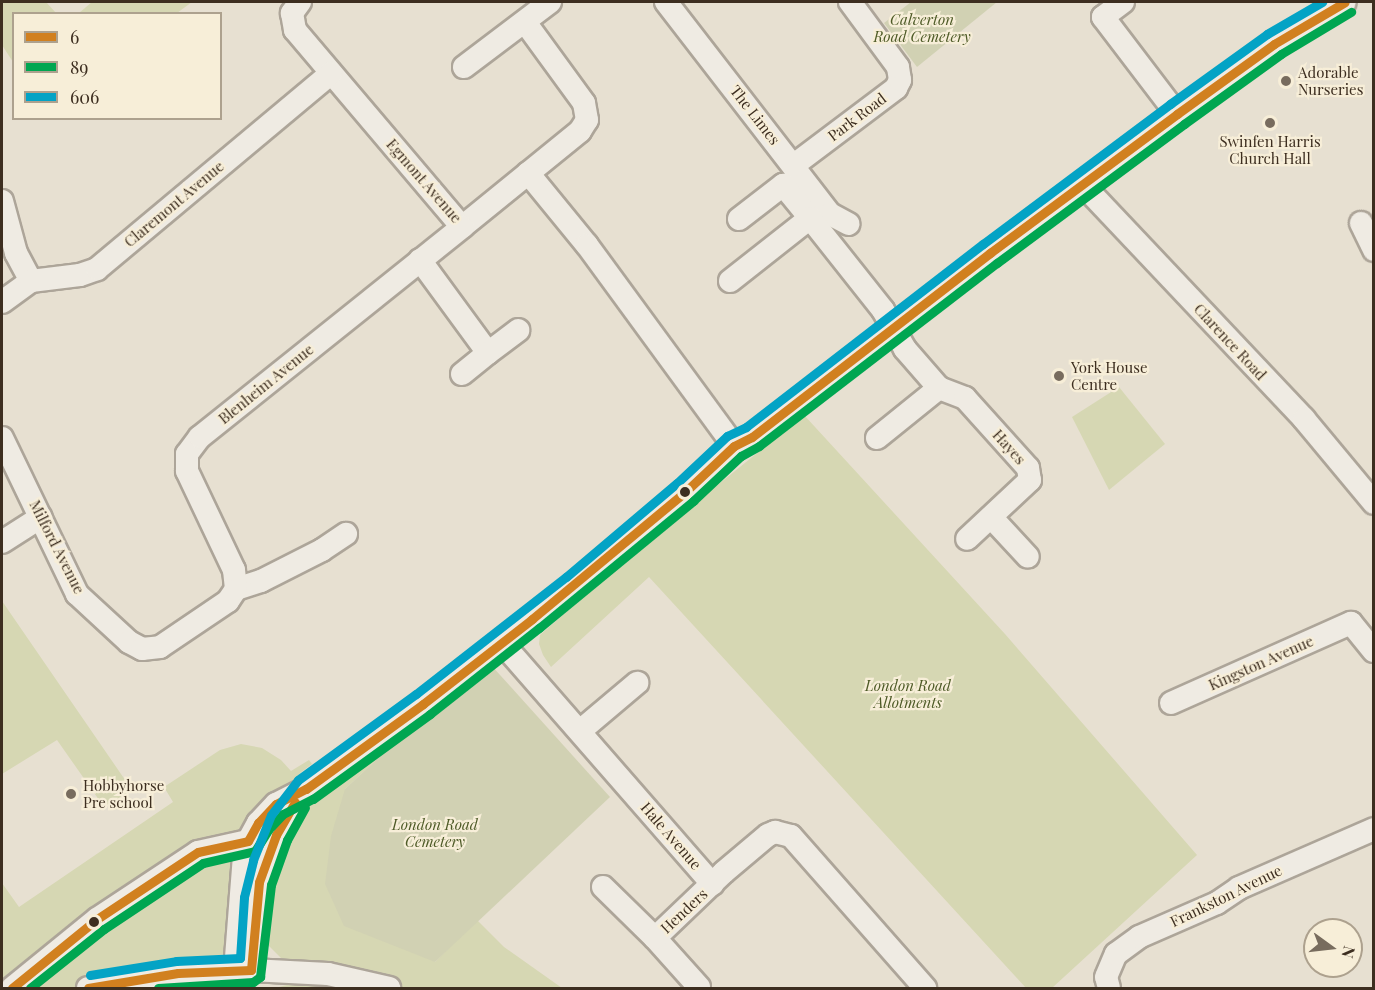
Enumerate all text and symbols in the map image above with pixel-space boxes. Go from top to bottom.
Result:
park label: Calverton Road Cemetery [873,10,971,45]
legend [12,12,222,120]
text: 6 [70,25,79,49]
text: 89 [70,55,89,79]
place label: Adorable Nurseries [1298,63,1363,98]
marker: Adorable Nurseries [1279,74,1293,88]
street label: The Limes [726,82,784,148]
text: 606 [70,85,99,109]
street label: Park Road [824,89,890,145]
marker: Swinfen Harris Church Hall [1263,116,1277,130]
place label: Swinfen Harris Church Hall [1219,132,1321,167]
street label: Egmont Avenue [382,135,466,227]
street label: Claremont Avenue [120,157,228,251]
street label: Clarence Road [1190,300,1270,384]
street label: Blenheim Avenue [215,340,317,428]
place label: York House Centre [1071,358,1148,393]
marker: York House Centre [1052,369,1066,383]
street label: Hayes [989,426,1029,468]
unlabelled marker [679,486,691,498]
street label: Milford Avenue [26,497,88,597]
street label: Kingston Avenue [1206,632,1316,694]
park label: London Road Allotments [865,676,951,711]
place label: Hobbyhorse Pre school [83,776,164,811]
marker: Hobbyhorse Pre school [64,787,78,801]
street label: Hale Avenue [637,799,705,873]
park label: London Road Cemetery [392,815,478,850]
street label: Frankston Avenue [1167,861,1285,931]
street label: Henders [657,885,711,937]
unlabelled marker [88,916,100,928]
north arrow [1303,918,1363,978]
text: N [1337,944,1361,961]

